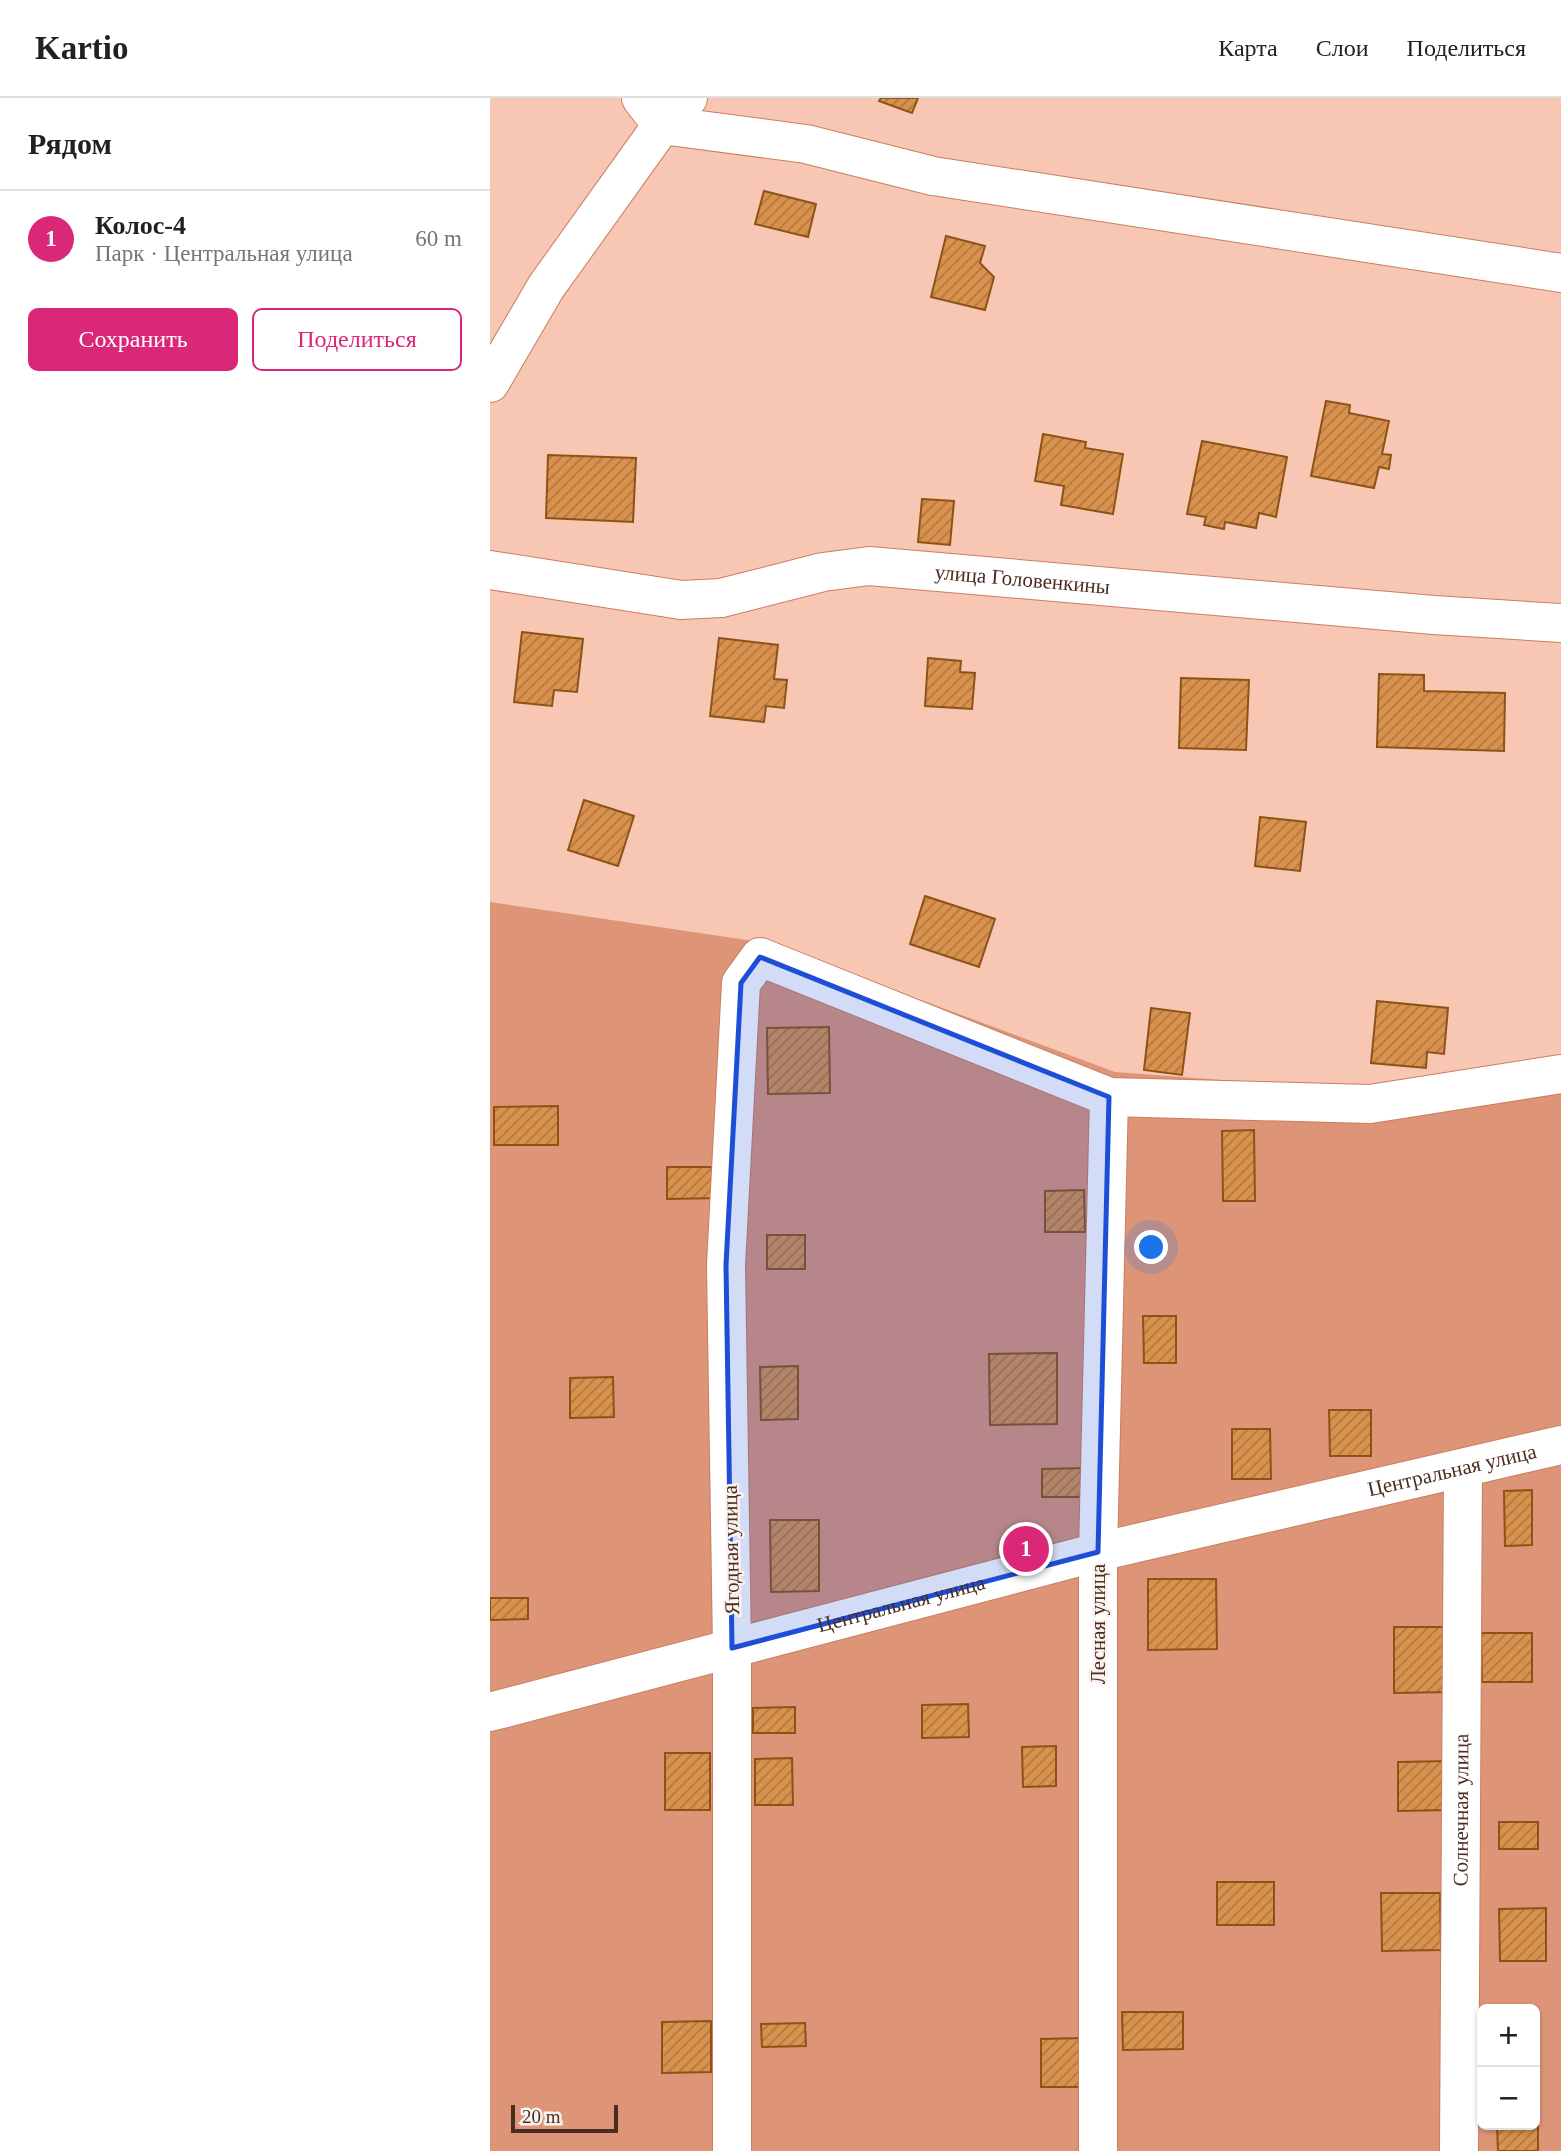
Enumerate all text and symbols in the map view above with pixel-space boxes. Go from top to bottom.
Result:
text: Kartio [35,30,128,66]
text: Карта [1218,35,1278,61]
text: Слои [1316,35,1369,61]
text: Поделиться [1407,35,1526,61]
text: Рядом [28,127,112,160]
text: Колос-4 [95,211,186,240]
text: 1 [45,226,57,251]
text: 60 m [415,226,462,251]
text: Парк · Центральная улица [95,241,353,266]
button: Сохранить [28,308,238,371]
button: Поделиться [252,308,462,371]
street label: улица Головенкины [934,560,1111,599]
your location [1134,1230,1168,1264]
street label: Центральная улица [1365,1439,1539,1501]
street label: Ягодная улица [718,1484,744,1615]
pin: 1 [1003,1523,1049,1575]
street label: Лесная улица [1086,1563,1110,1684]
street label: Центральная улица [814,1570,988,1637]
street label: Солнечная улица [1449,1733,1473,1886]
map controls [1477,2004,1540,2130]
button: + [1477,2004,1540,2067]
button: − [1477,2067,1540,2130]
scale bar [511,2102,618,2134]
text: 20 m [522,2106,561,2127]

